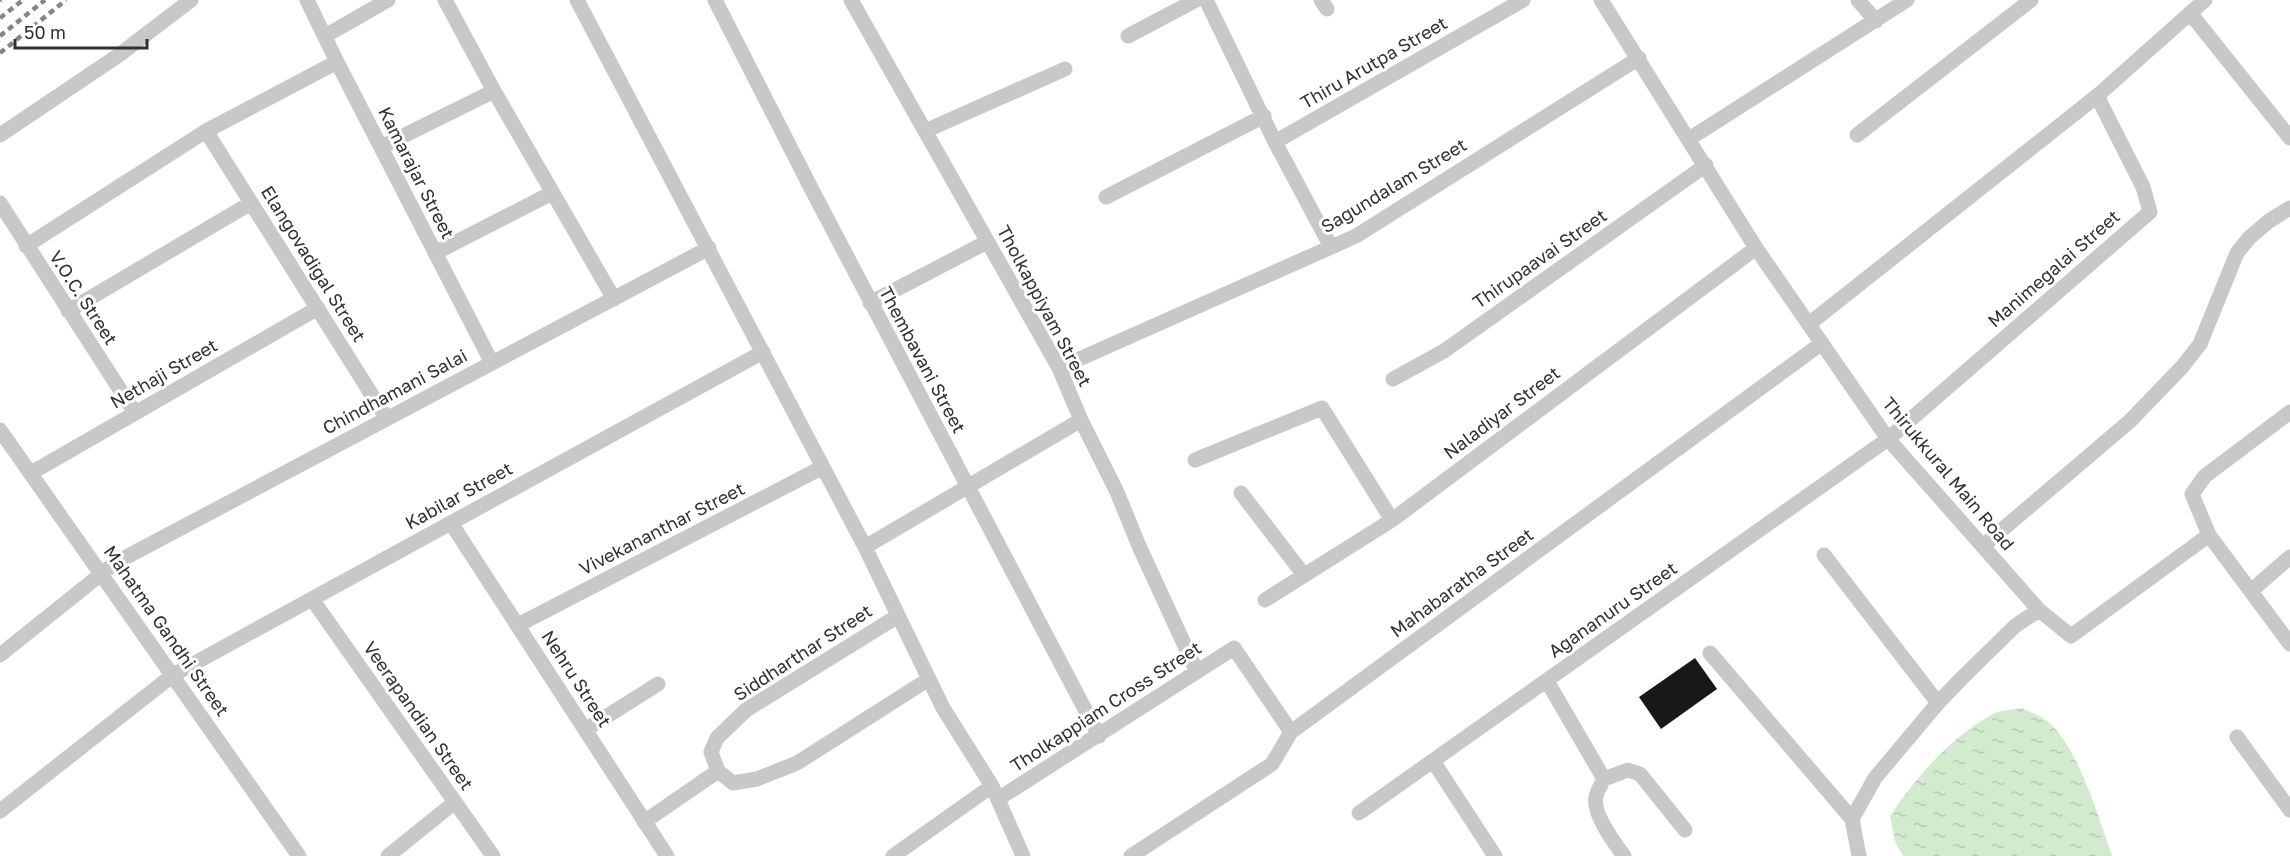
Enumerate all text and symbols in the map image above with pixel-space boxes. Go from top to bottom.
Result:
street label: Thiru Arutpa Street [1296,11,1451,113]
scale bar [15,12,147,50]
text: 50 m [24,21,66,43]
street label: Kamarajar Street [374,103,460,242]
street label: Sagundalam Street [1317,133,1470,237]
street label: Elangovadigal Street [257,181,371,346]
street label: Thirupaavai Street [1468,204,1611,313]
street label: Manimegalai Street [1983,205,2124,332]
street label: Tholkappiyam Street [993,221,1097,390]
street label: V.O.C. Street [45,246,123,349]
street label: Thembavani Street [875,282,971,437]
street label: Nethaji Street [106,334,221,413]
street label: Chindhamani Salai [319,344,471,438]
street label: Naladiyar Street [1439,361,1564,463]
street label: Thirukkural Main Road [1878,392,2019,555]
street label: Kabilar Street [401,457,516,534]
street label: Vivekananthar Street [575,477,748,579]
street label: Mahabaratha Street [1386,523,1537,641]
street label: Mahatma Gandhi Street [100,541,234,720]
street label: Agananuru Street [1544,557,1681,662]
street label: Siddharthar Street [729,599,876,705]
street label: Nehru Street [537,626,616,731]
street label: Tholkappiam Cross Street [1006,636,1205,776]
street label: Veerapandian Street [359,637,478,794]

